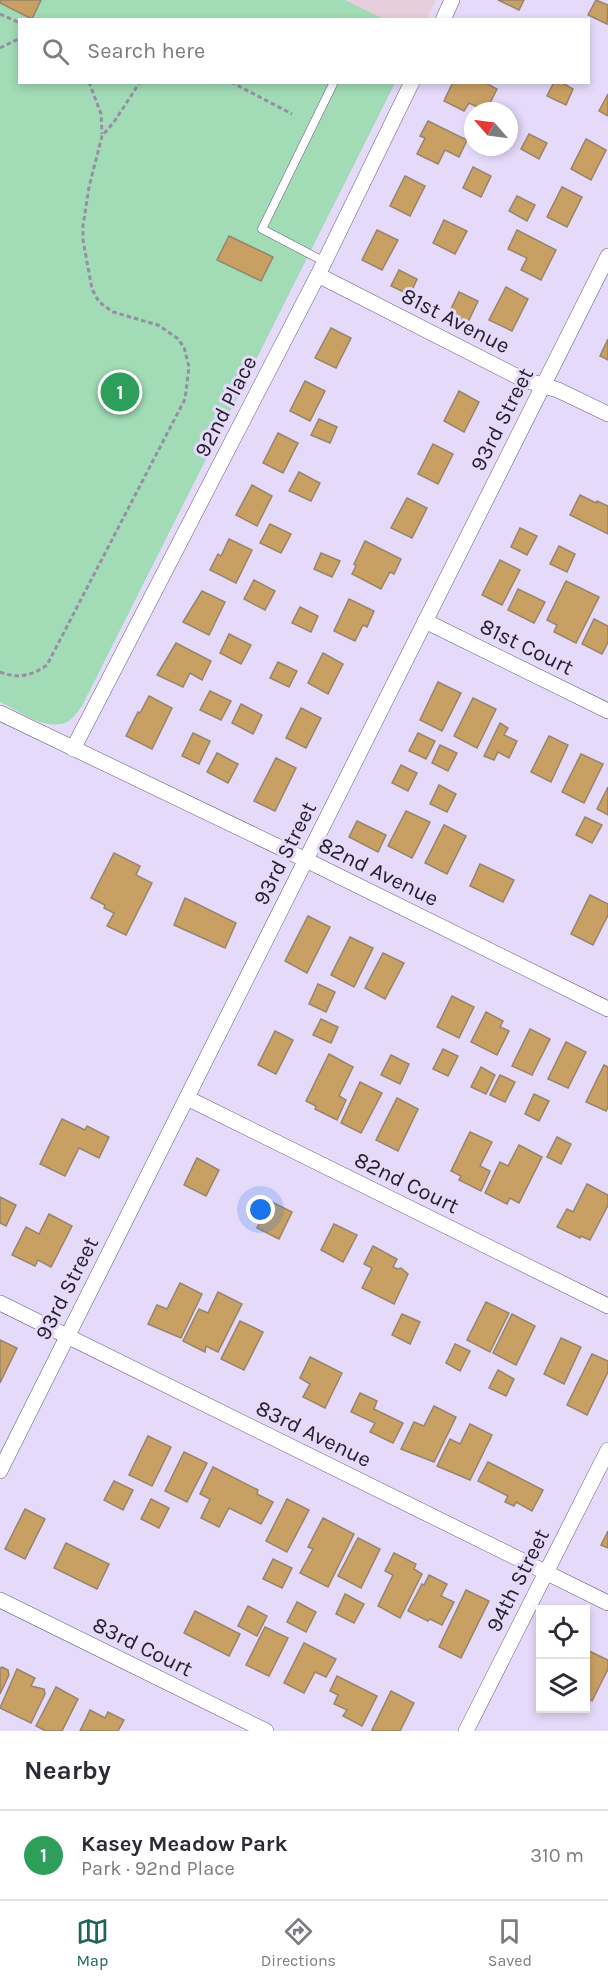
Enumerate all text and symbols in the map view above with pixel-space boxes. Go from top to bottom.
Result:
search box [18,18,590,84]
icon: search [39,35,72,68]
text: Search here [87,38,205,64]
north arrow [464,102,518,156]
street label: 81st Avenue [397,282,514,359]
street label: 92nd Place [189,351,262,461]
street label: 93rd Street [465,363,539,475]
pin: 1 [100,370,140,414]
street label: 81st Court [476,613,578,681]
street label: 93rd Street [248,797,322,909]
street label: 82nd Avenue [314,832,443,912]
street label: 82nd Court [350,1146,463,1219]
your location [246,1195,275,1224]
street label: 93rd Street [30,1232,104,1344]
street label: 83rd Avenue [252,1395,375,1473]
street label: 94th Street [481,1525,555,1636]
map controls [536,1605,590,1713]
button: locate [536,1605,590,1659]
street label: 83rd Court [88,1612,197,1682]
button: layers [536,1659,590,1713]
text: Nearby [24,1755,111,1786]
text: Kasey Meadow Park [81,1831,287,1857]
text: 1 [40,1844,47,1867]
text: 310 m [530,1844,584,1867]
text: Park · 92nd Place [81,1857,235,1880]
tab: Map [76,1915,109,1970]
tab: Directions [261,1915,336,1970]
tab: Saved [488,1915,532,1970]

